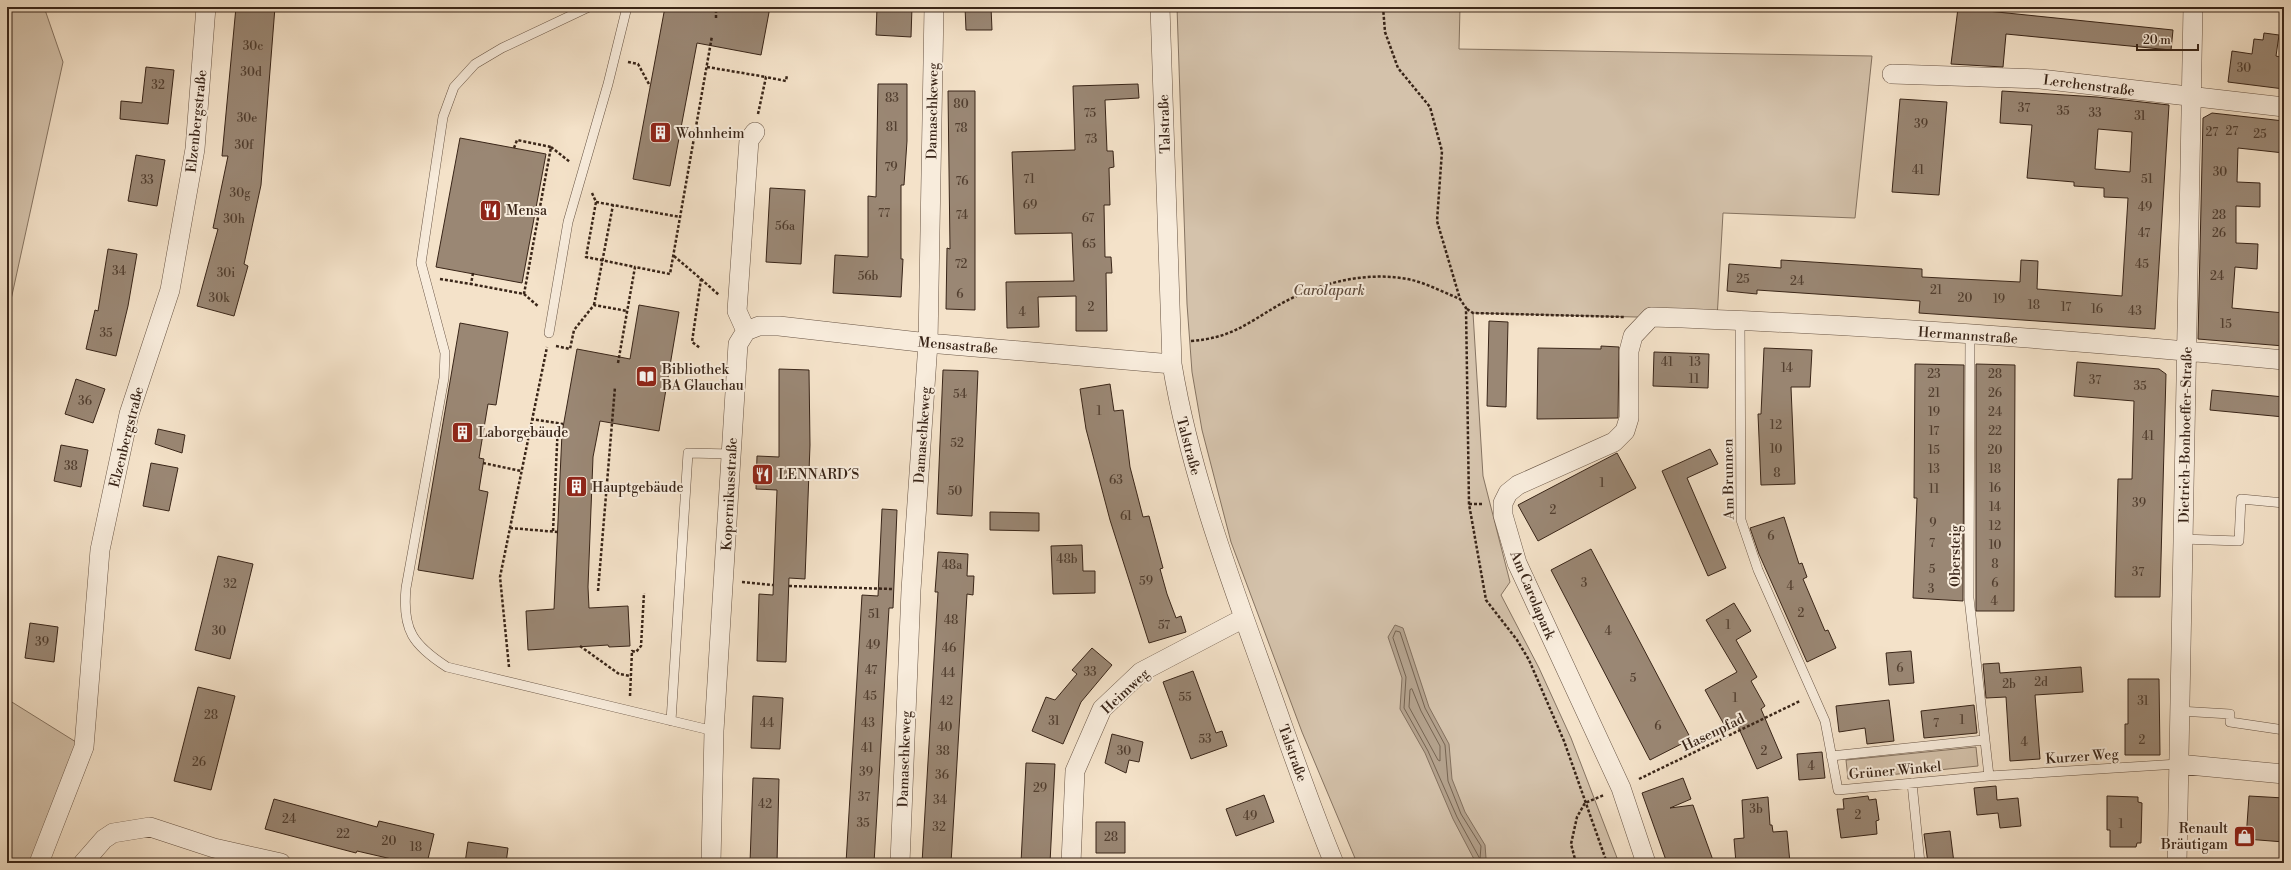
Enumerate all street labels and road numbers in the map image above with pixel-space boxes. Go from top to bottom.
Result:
street label: Damaschkeweg [923,62,943,160]
street label: Elzenbergstraße [183,69,211,173]
street label: Lerchenstraße [2042,71,2136,101]
street label: Talstraße [1155,94,1175,154]
street label: Hermannstraße [1917,324,2018,348]
street label: Mensastraße [917,334,999,358]
street label: Dietrich-Bonhoeffer-Straße [2175,347,2197,523]
street label: Elzenbergstraße [106,385,148,490]
street label: Damaschkeweg [911,385,935,484]
street label: Talstraße [1172,415,1204,477]
street label: Kopernikusstraße [718,437,742,551]
street label: Am Brunnen [1719,438,1739,521]
street label: Obersteig [1947,524,1965,587]
street label: Am Carolapark [1505,547,1559,643]
street label: Heimweg [1098,665,1154,718]
street label: Damaschkeweg [894,710,916,808]
street label: Hasenpfad [1679,710,1748,756]
street label: Talstraße [1273,722,1311,784]
street label: Kurzer Weg [2045,745,2120,769]
street label: Grüner Winkel [1848,758,1942,784]

